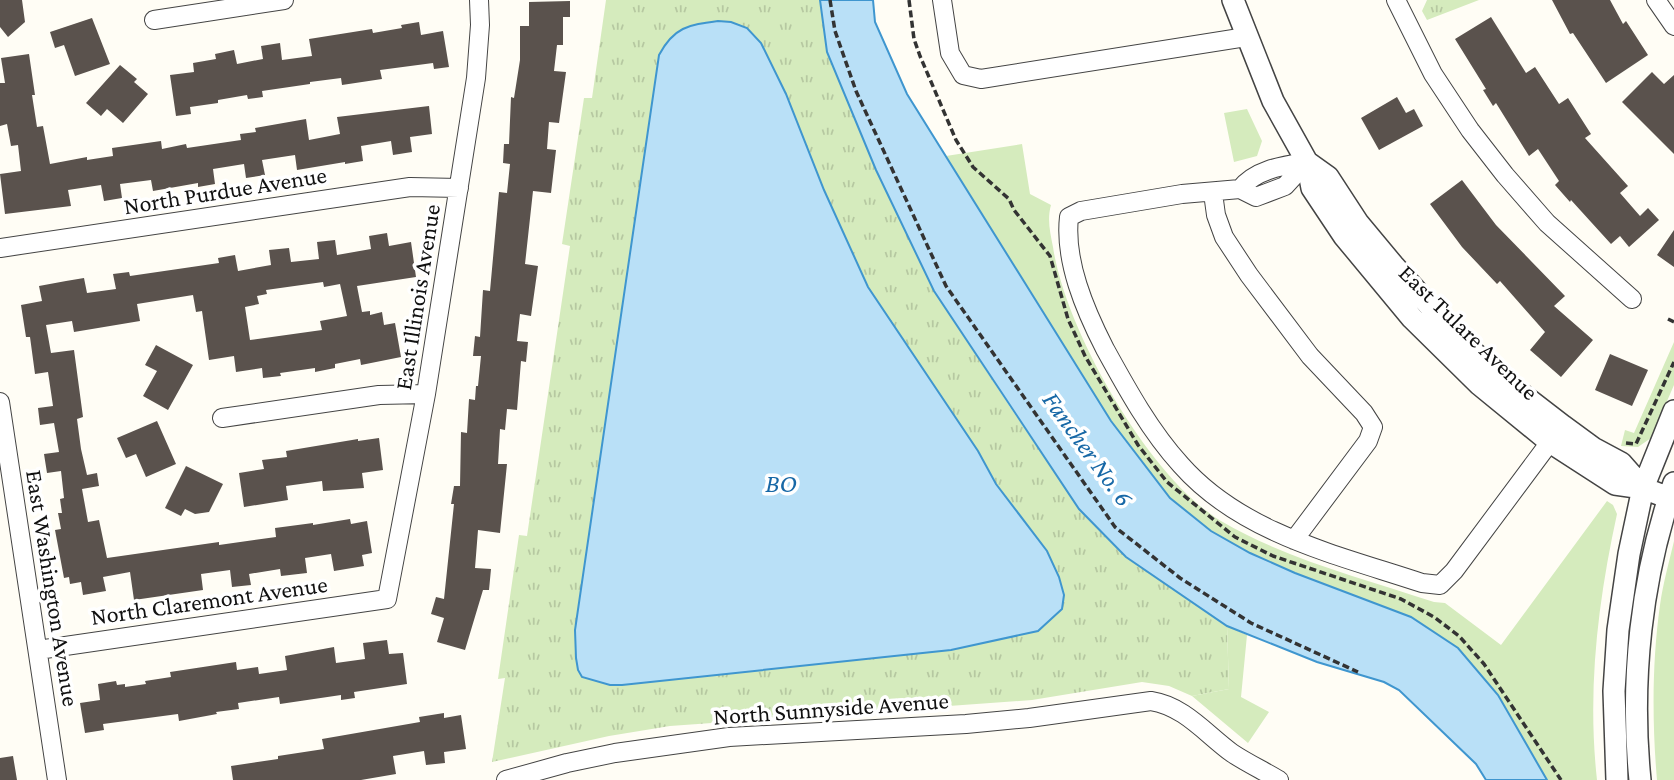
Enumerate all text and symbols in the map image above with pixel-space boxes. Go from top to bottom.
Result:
street label: North Purdue Avenue [122,161,328,219]
street label: East Illinois Avenue [389,202,445,392]
street label: East Tulare Avenue [1394,259,1544,405]
water label: Fancher No. 6 [1037,386,1139,512]
street label: East Washington Avenue [21,468,85,708]
water label: BO [765,469,797,498]
street label: North Claremont Avenue [89,570,329,630]
street label: North Sunnyside Avenue [712,686,950,730]

